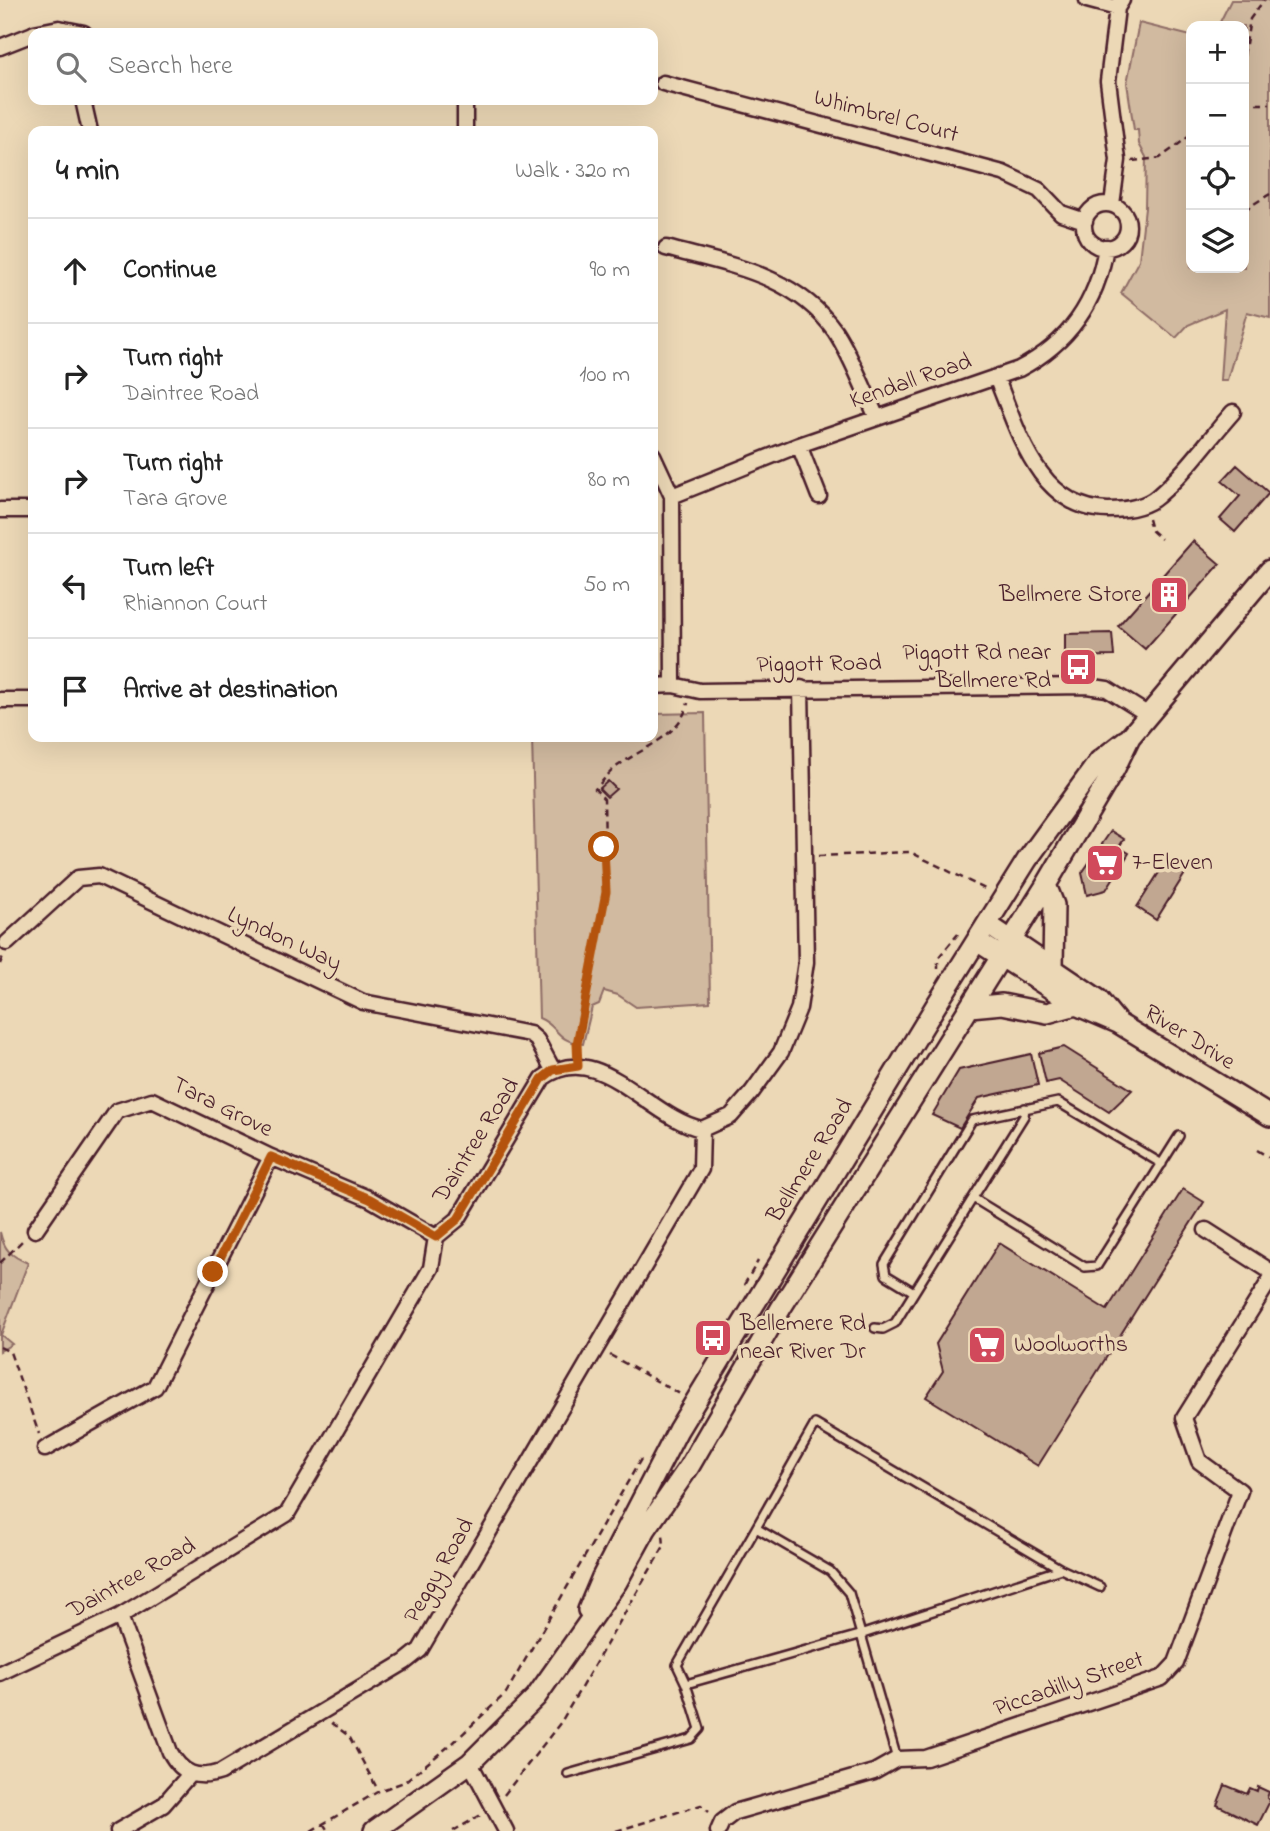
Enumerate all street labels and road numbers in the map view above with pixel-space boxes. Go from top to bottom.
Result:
street label: Whimbrel Court [810,81,962,153]
street label: Kendall Road [845,345,977,419]
street label: Piggott Road [756,646,882,684]
street label: Lyndon Way [221,898,347,983]
street label: River Drive [1137,996,1242,1080]
street label: Tara Grove [165,1068,279,1148]
street label: Daintree Road [424,1071,530,1211]
street label: Bellmere Road [758,1092,863,1231]
street label: Peggy Road [396,1511,485,1631]
street label: Daintree Road [61,1529,203,1629]
street label: Piccadilly Street [989,1643,1149,1728]

